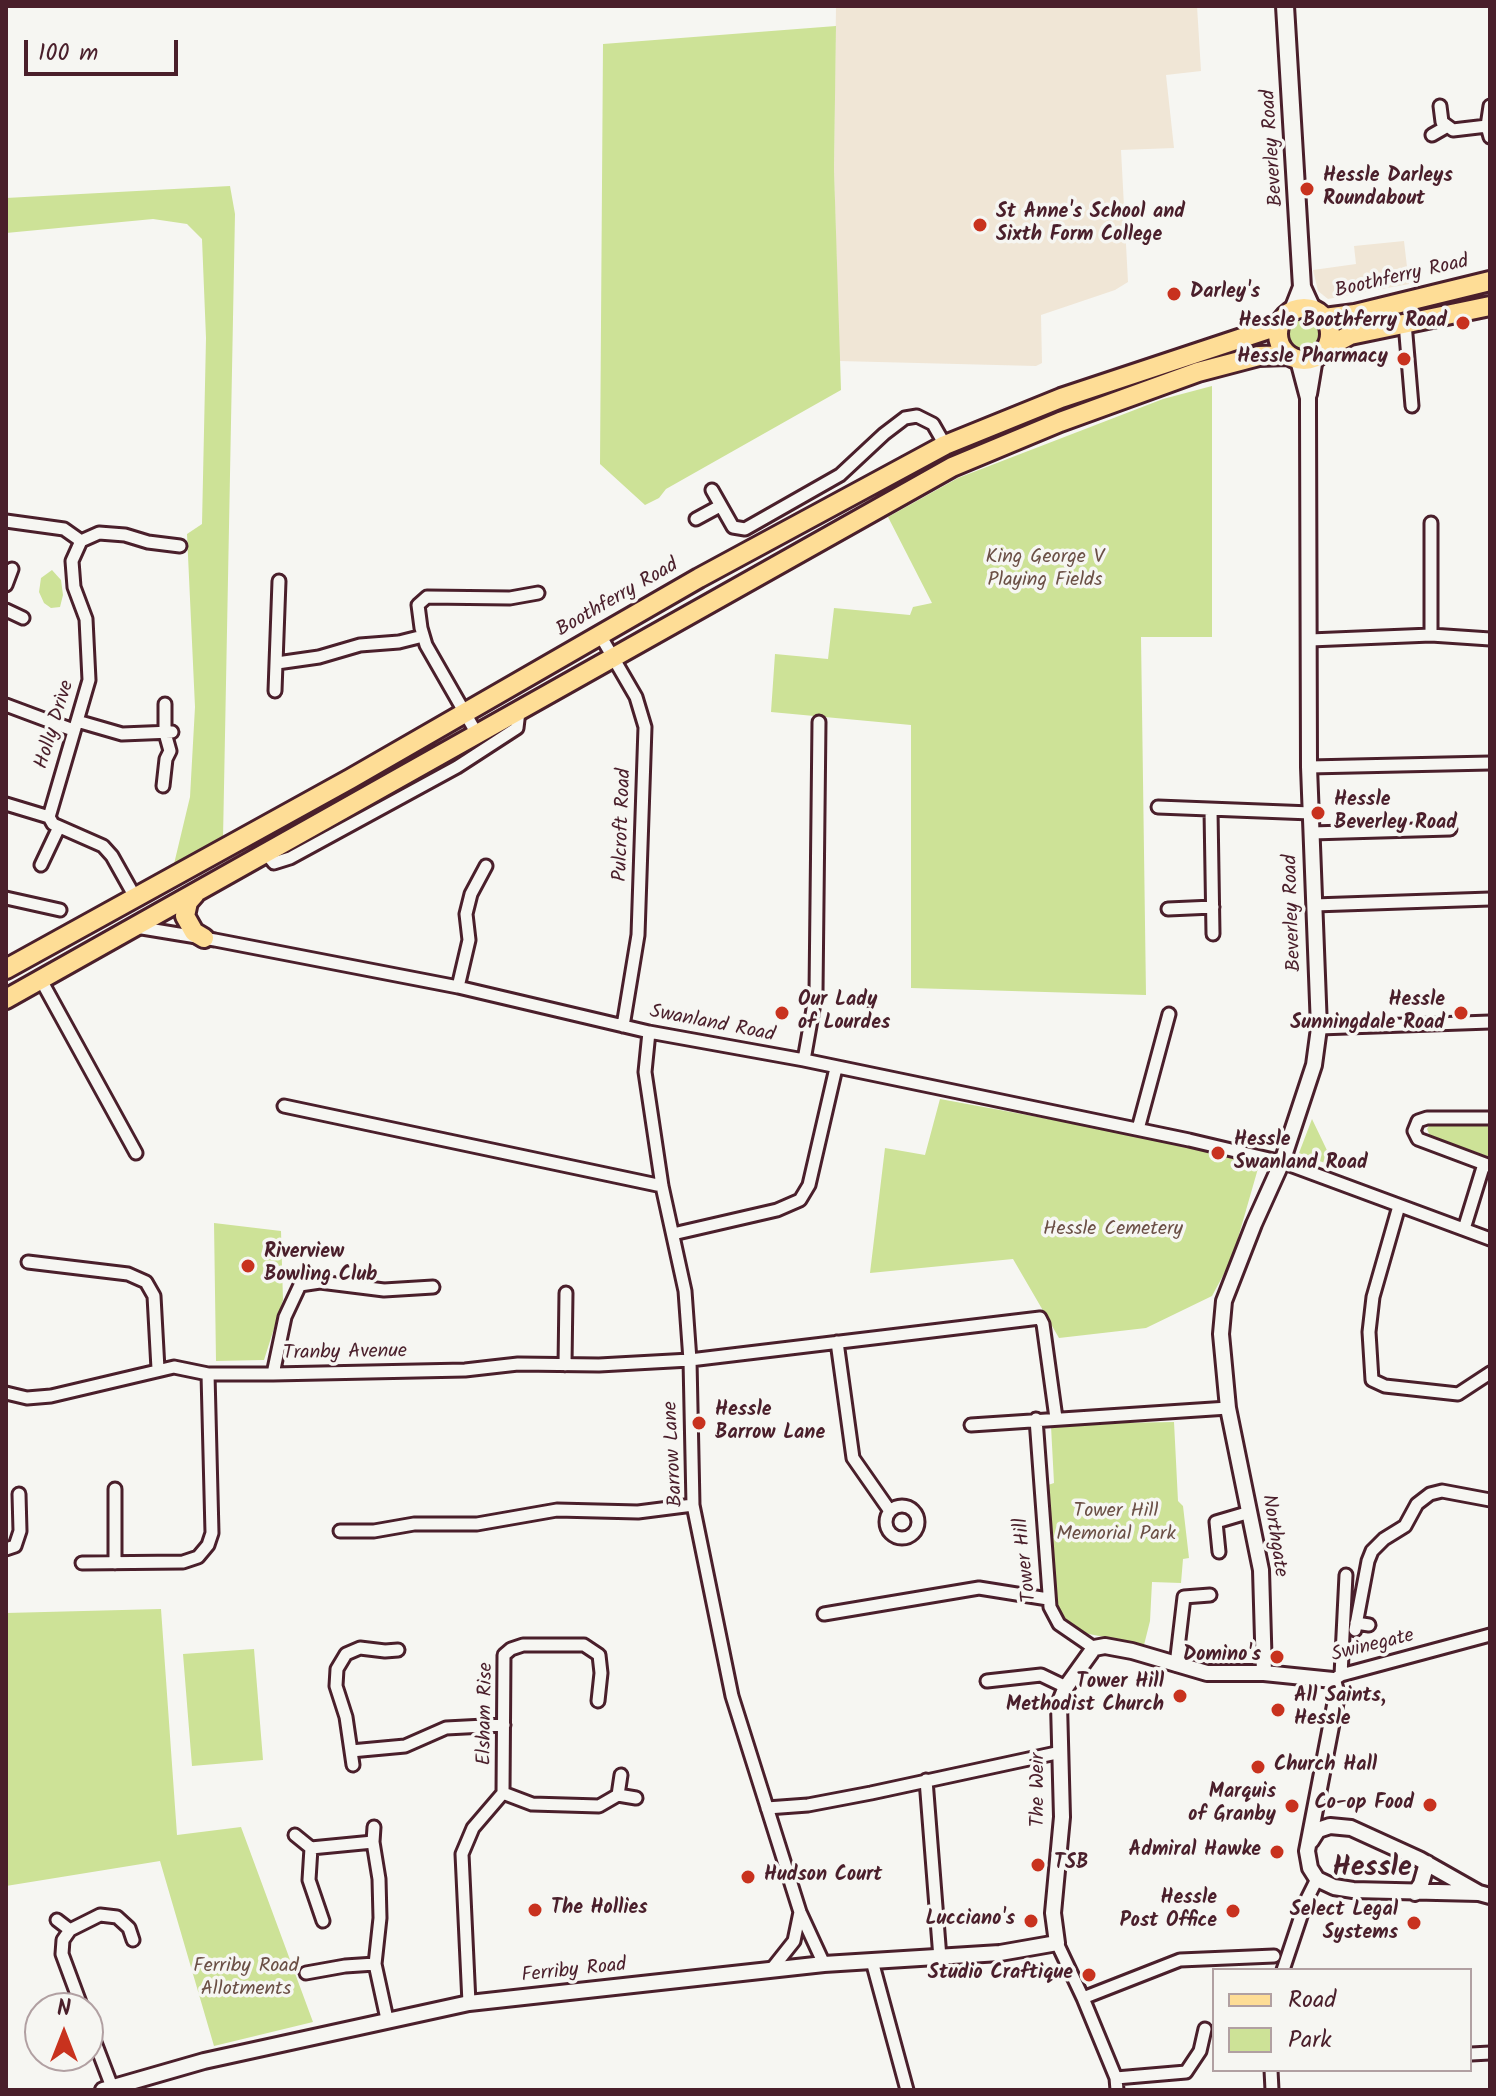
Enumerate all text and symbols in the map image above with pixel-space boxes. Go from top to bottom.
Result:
scale bar [28,24,182,74]
text: 100 m [38,34,98,73]
street label: Beverley Road [1258,89,1290,207]
place label: Hessle Darleys Roundabout [1323,166,1453,213]
marker: Hessle Darleys Roundabout [1298,180,1316,198]
place label: St Anne's School and Sixth Form College [996,202,1185,249]
marker: St Anne's School and Sixth Form College [971,216,989,234]
street label: Boothferry Road [1333,251,1471,305]
place label: Darley's [1190,282,1260,306]
marker: Darley's [1165,285,1183,303]
place label: Hessle Boothferry Road [1239,311,1447,335]
marker: Hessle Boothferry Road [1454,314,1472,332]
place label: Hessle Pharmacy [1237,347,1388,371]
marker: Hessle Pharmacy [1395,350,1413,368]
park label: King George V Playing Fields [986,547,1104,594]
street label: Boothferry Road [553,554,683,644]
street label: Holly Drive [31,678,81,772]
street label: Pulcroft Road [610,768,638,882]
place label: Hessle Beverley Road [1334,790,1457,837]
marker: Hessle Beverley Road [1309,804,1327,822]
street label: Beverley Road [1280,854,1308,972]
place label: Our Lady of Lourdes [798,990,890,1037]
place label: Hessle Sunningdale Road [1290,990,1445,1037]
street label: Swanland Road [647,1001,777,1049]
marker: Our Lady of Lourdes [773,1004,791,1022]
marker: Hessle Sunningdale Road [1452,1004,1470,1022]
place label: Hessle Swanland Road [1234,1130,1368,1177]
marker: Hessle Swanland Road [1209,1144,1227,1162]
park label: Hessle Cemetery [1043,1219,1183,1243]
place label: Riverview Bowling Club [264,1242,377,1289]
marker: Riverview Bowling Club [239,1257,257,1275]
street label: Tranby Avenue [283,1341,407,1367]
place label: Hessle Barrow Lane [715,1400,825,1447]
street label: Barrow Lane [660,1401,690,1507]
marker: Hessle Barrow Lane [690,1414,708,1432]
street label: Northgate [1255,1493,1291,1579]
park label: Tower Hill Memorial Park [1056,1501,1176,1548]
street label: Tower Hill [1011,1517,1043,1603]
street label: Swinegate [1329,1625,1417,1669]
place label: Domino's [1183,1645,1261,1669]
marker: Domino's [1268,1648,1286,1666]
street label: Elsham Rise [474,1662,500,1766]
place label: Tower Hill Methodist Church [1006,1672,1164,1719]
place label: All Saints, Hessle [1294,1686,1386,1733]
marker: Tower Hill Methodist Church [1171,1687,1189,1705]
marker: All Saints, Hessle [1269,1701,1287,1719]
street label: The Weir [1028,1753,1052,1827]
place label: Church Hall [1274,1755,1377,1779]
marker: Church Hall [1249,1758,1267,1776]
place label: Marquis of Granby [1188,1782,1276,1829]
place label: Co-op Food [1314,1793,1414,1817]
marker: Co-op Food [1421,1796,1439,1814]
marker: Marquis of Granby [1283,1797,1301,1815]
place label: Admiral Hawke [1129,1840,1261,1864]
marker: Admiral Hawke [1268,1843,1286,1861]
place label: TSB [1054,1853,1088,1877]
district label: Hessle [1332,1853,1412,1887]
marker: TSB [1029,1856,1047,1874]
place label: Hudson Court [764,1865,882,1889]
marker: Hudson Court [739,1868,757,1886]
place label: Hessle Post Office [1120,1888,1217,1935]
place label: The Hollies [551,1898,648,1922]
place label: Select Legal Systems [1290,1900,1398,1947]
marker: The Hollies [526,1901,544,1919]
marker: Hessle Post Office [1224,1902,1242,1920]
place label: Lucciano's [925,1909,1015,1933]
marker: Lucciano's [1022,1912,1040,1930]
marker: Select Legal Systems [1405,1914,1423,1932]
street label: Ferriby Road [520,1955,628,1989]
park label: Ferriby Road Allotments [193,1956,299,2003]
place label: Studio Craftique [928,1963,1073,1987]
marker: Studio Craftique [1080,1966,1098,1984]
legend [1212,1968,1472,2072]
text: Road [1288,1981,1336,2020]
north arrow [24,1992,104,2072]
text: N [57,1992,71,2027]
text: Park [1288,2021,1332,2060]

